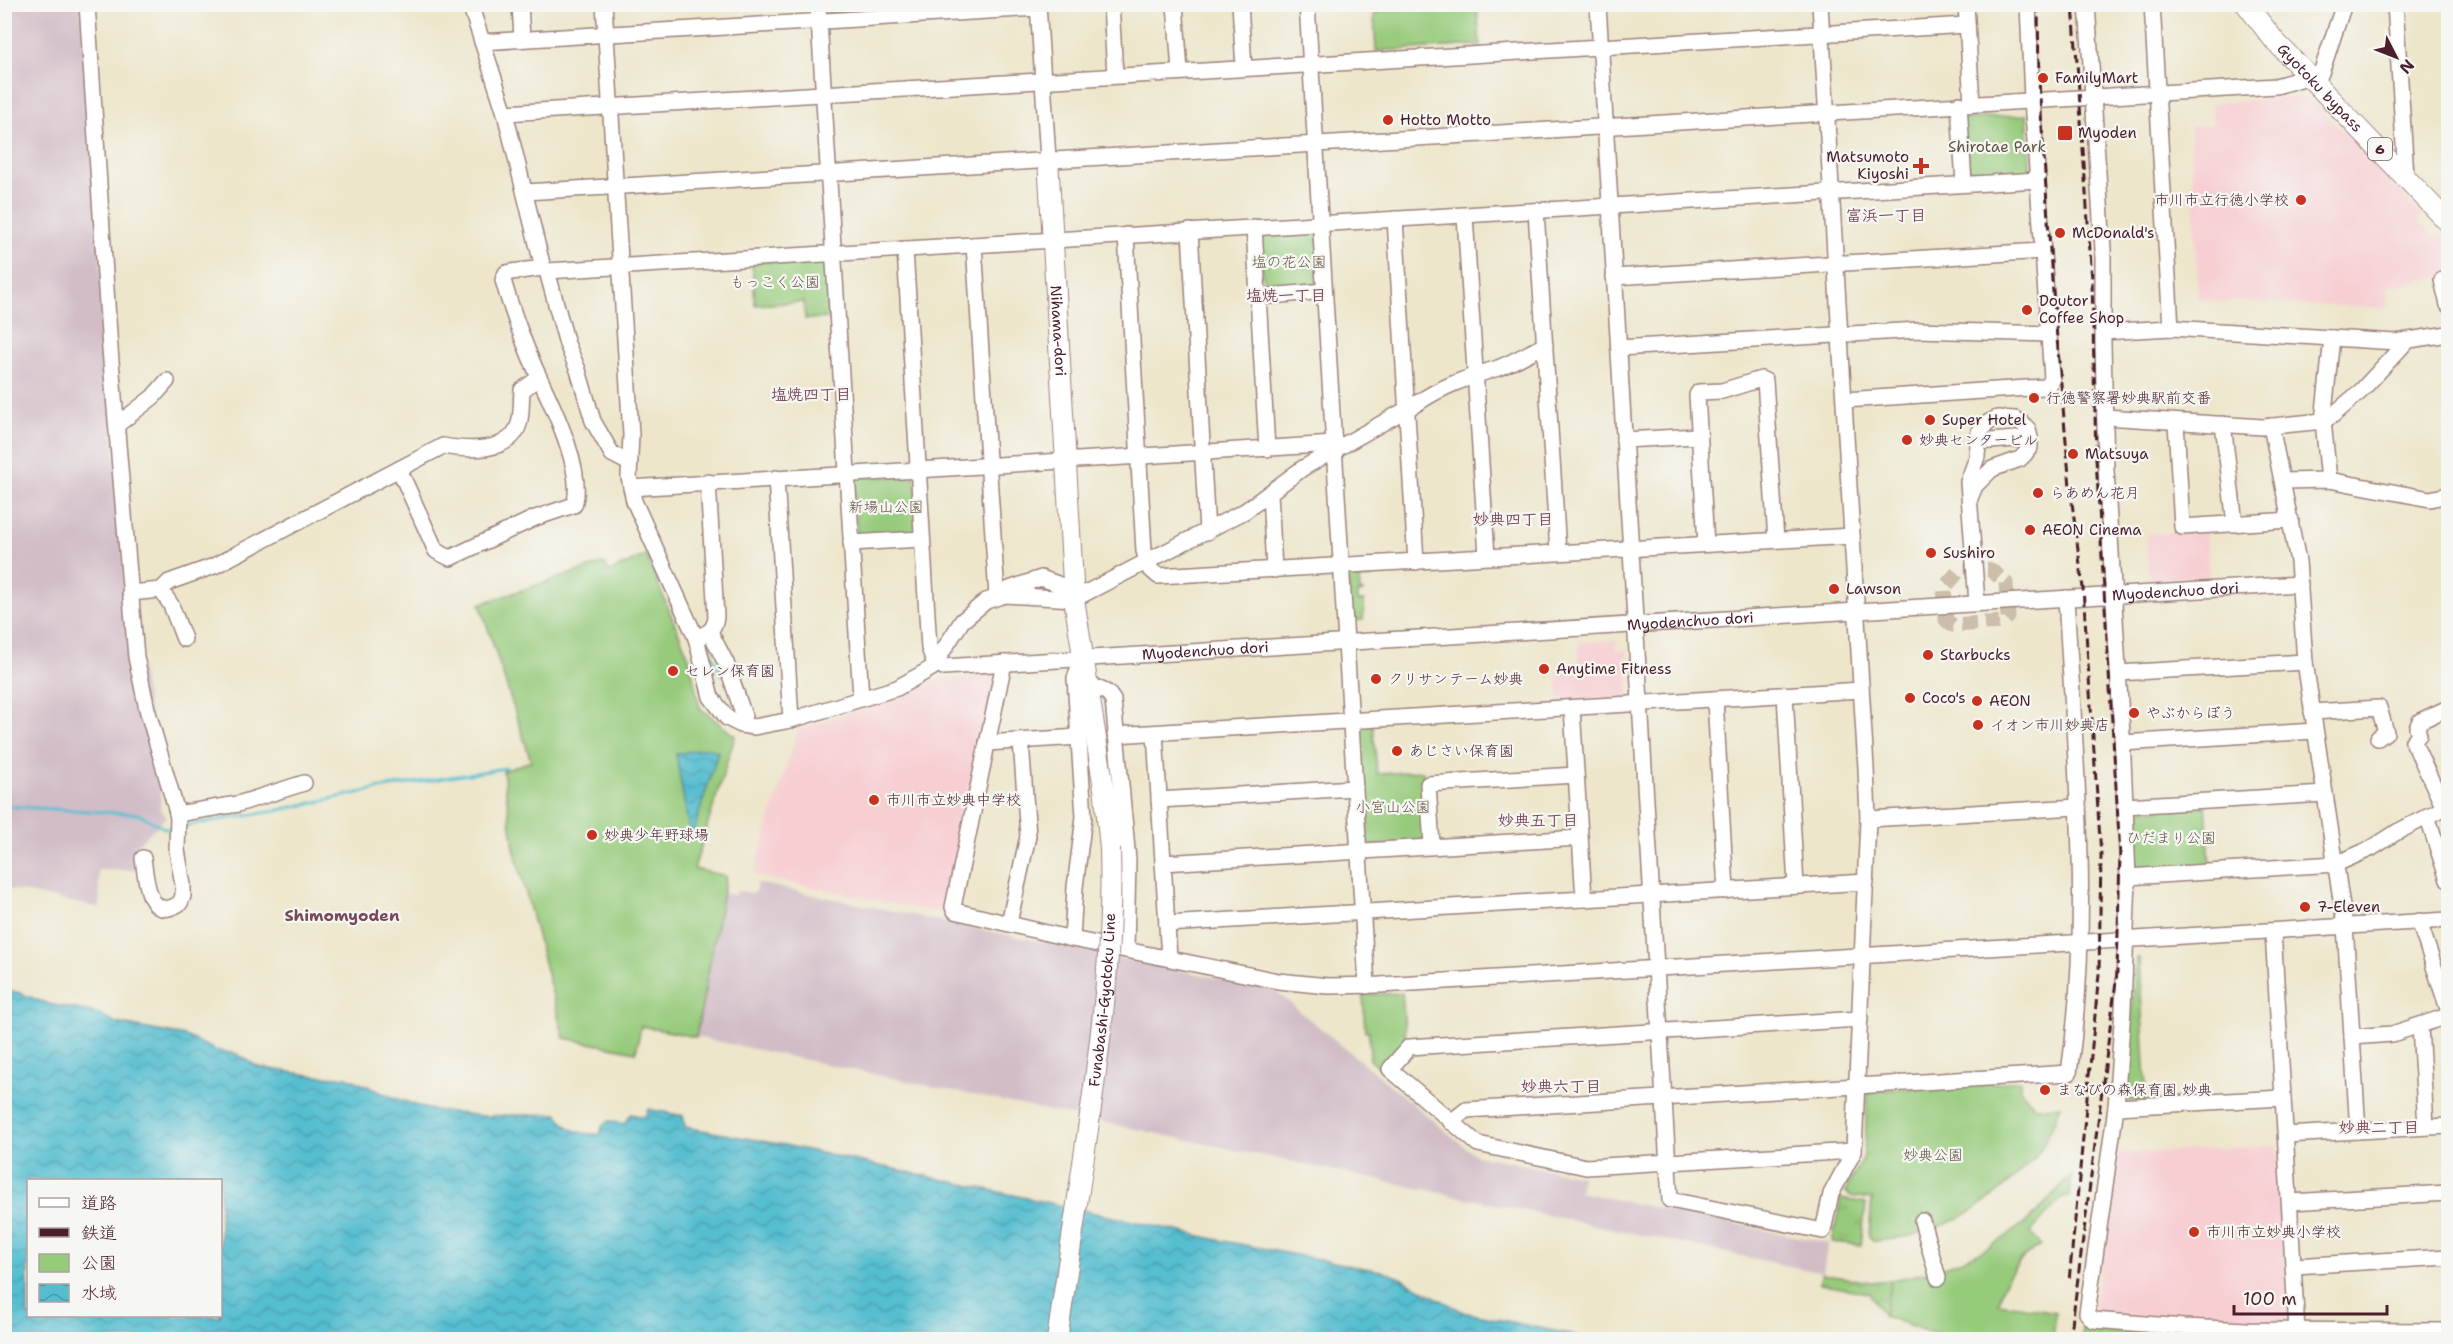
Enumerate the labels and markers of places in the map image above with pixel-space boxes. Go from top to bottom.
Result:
place label: FamilyMart [2055,68,2138,88]
marker: FamilyMart [2036,71,2050,85]
place label: Hotto Motto [1400,110,1491,130]
marker: Hotto Motto [1381,113,1395,127]
place label: Myoden [2078,123,2137,143]
marker: Myoden [2056,124,2074,142]
place label: Matsumoto Kiyoshi [1826,147,1909,184]
marker: Matsumoto Kiyoshi [1914,159,1928,173]
place label: 市川市立行徳小学校 [2154,190,2289,210]
marker: 市川市立行徳小学校 [2294,193,2308,207]
place label: McDonald's [2072,223,2154,243]
marker: McDonald's [2053,226,2067,240]
place label: Doutor Coffee Shop [2039,291,2124,328]
marker: Doutor Coffee Shop [2020,303,2034,317]
place label: 行徳警察署妙典駅前交番 [2046,388,2211,408]
marker: 行徳警察署妙典駅前交番 [2027,391,2041,405]
place label: Super Hotel [1942,410,2027,430]
marker: Super Hotel [1923,413,1937,427]
place label: 妙典センタービル [1919,430,2038,450]
marker: 妙典センタービル [1900,433,1914,447]
place label: Matsuya [2085,444,2149,464]
marker: Matsuya [2066,447,2080,461]
place label: らあめん花月 [2050,483,2140,503]
marker: らあめん花月 [2031,486,2045,500]
place label: AEON Cinema [2042,520,2142,540]
marker: AEON Cinema [2023,523,2037,537]
place label: Sushiro [1943,543,1995,563]
marker: Sushiro [1924,546,1938,560]
place label: Lawson [1846,579,1901,599]
marker: Lawson [1827,582,1841,596]
place label: Starbucks [1940,645,2011,665]
marker: Starbucks [1921,648,1935,662]
place label: Anytime Fitness [1556,659,1672,679]
place label: セレン保育園 [685,661,775,681]
marker: Anytime Fitness [1537,662,1551,676]
marker: セレン保育園 [666,664,680,678]
place label: クリサンテーム妙典 [1388,669,1523,689]
marker: クリサンテーム妙典 [1369,672,1383,686]
place label: Coco's [1922,688,1966,708]
marker: Coco's [1903,691,1917,705]
place label: AEON [1989,691,2031,711]
marker: AEON [1970,694,1984,708]
place label: やぶからぼう [2146,703,2235,723]
marker: やぶからぼう [2127,706,2141,720]
place label: イオン市川妙典店 [1990,715,2109,735]
marker: イオン市川妙典店 [1971,718,1985,732]
place label: あじさい保育園 [1409,741,1514,761]
marker: あじさい保育園 [1390,744,1404,758]
place label: 市川市立妙典中学校 [886,790,1021,810]
marker: 市川市立妙典中学校 [867,793,881,807]
place label: 妙典少年野球場 [604,825,709,845]
marker: 妙典少年野球場 [585,828,599,842]
place label: 7-Eleven [2317,897,2380,917]
marker: 7-Eleven [2298,900,2312,914]
place label: まなびの森保育園 妙典 [2057,1080,2212,1100]
marker: まなびの森保育園 妙典 [2038,1083,2052,1097]
place label: 市川市立妙典小学校 [2206,1222,2341,1242]
marker: 市川市立妙典小学校 [2187,1225,2201,1239]

